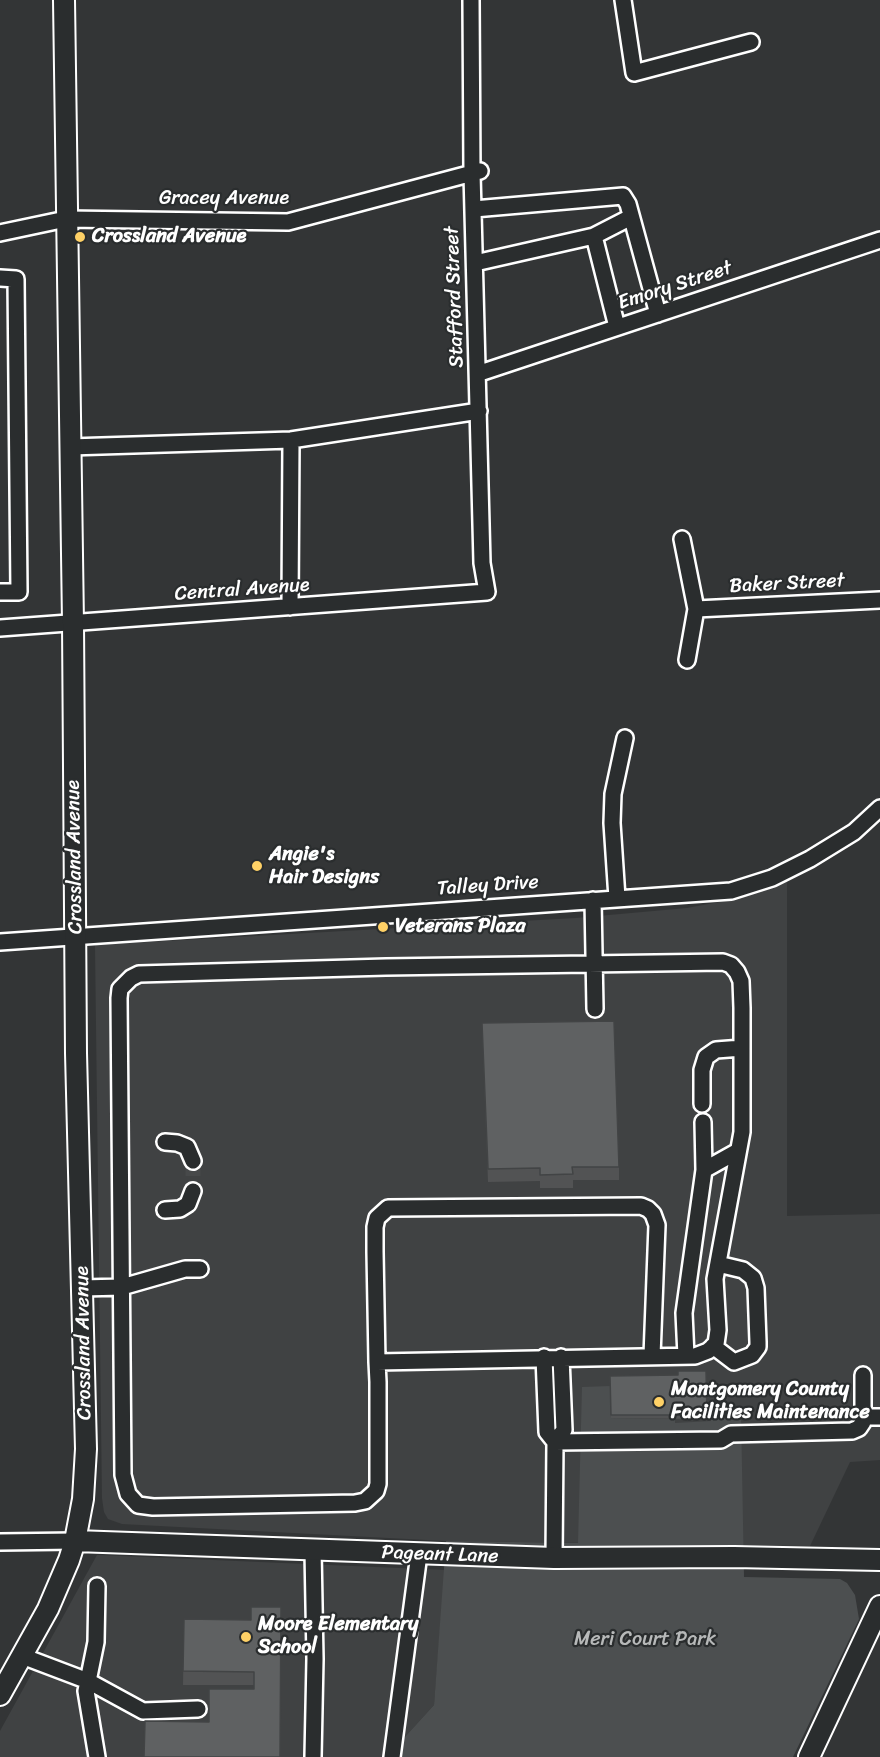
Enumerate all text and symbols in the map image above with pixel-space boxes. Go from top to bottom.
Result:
street label: Gracey Avenue [159,187,289,211]
place label: Crossland Avenue [92,225,246,249]
street label: Stafford Street [441,226,469,368]
marker: Crossland Avenue [73,230,87,244]
street label: Emory Street [615,256,735,316]
street label: Baker Street [729,569,845,599]
street label: Central Avenue [174,573,310,607]
street label: Crossland Avenue [62,780,88,934]
place label: Angie's Hair Designs [269,843,379,890]
marker: Angie's Hair Designs [250,859,264,873]
street label: Talley Drive [436,870,540,902]
place label: Veterans Plaza [395,915,525,939]
marker: Veterans Plaza [376,920,390,934]
street label: Crossland Avenue [71,1266,97,1420]
place label: Montgomery County Facilities Maintenance [671,1378,870,1425]
marker: Montgomery County Facilities Maintenance [652,1395,666,1409]
street label: Pageant Lane [381,1541,499,1569]
place label: Moore Elementary School [258,1613,418,1660]
park label: Meri Court Park [574,1628,716,1652]
marker: Moore Elementary School [239,1630,253,1644]

